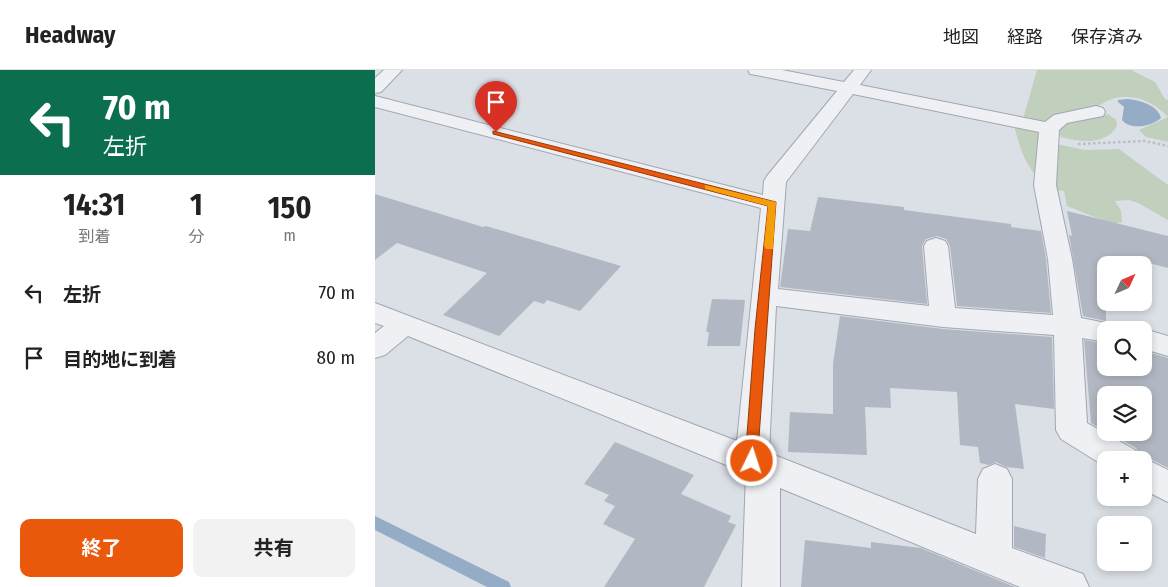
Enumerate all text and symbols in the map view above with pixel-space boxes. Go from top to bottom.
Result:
text: Headway [25,21,116,49]
text: 地図 [943,26,979,48]
text: 経路 [1007,26,1043,48]
text: 保存済み [1071,26,1143,48]
pin [475,81,517,132]
text: 70 m [103,86,171,128]
icon: arrive [482,88,510,116]
icon: left [20,90,85,155]
text: 左折 [103,133,147,160]
text: 14:31 [63,187,125,223]
text: 1 [190,187,203,223]
text: 150 [268,190,312,226]
text: m [284,226,296,245]
text: 到着 [78,227,110,246]
text: 分 [188,227,204,246]
north arrow [1097,256,1153,311]
map controls [1097,256,1152,571]
icon: left [20,279,48,307]
text: 70 m [319,281,355,304]
text: 左折 [63,283,101,306]
button: search [1097,321,1152,376]
icon: arrive [20,344,48,372]
text: 80 m [317,346,355,369]
text: 目的地に到着 [63,348,177,371]
button: layers [1097,386,1152,441]
position arrow [725,434,777,486]
button: + [1097,451,1152,506]
button: − [1097,516,1152,571]
button: 終了 [20,519,183,577]
button: 共有 [193,519,355,577]

